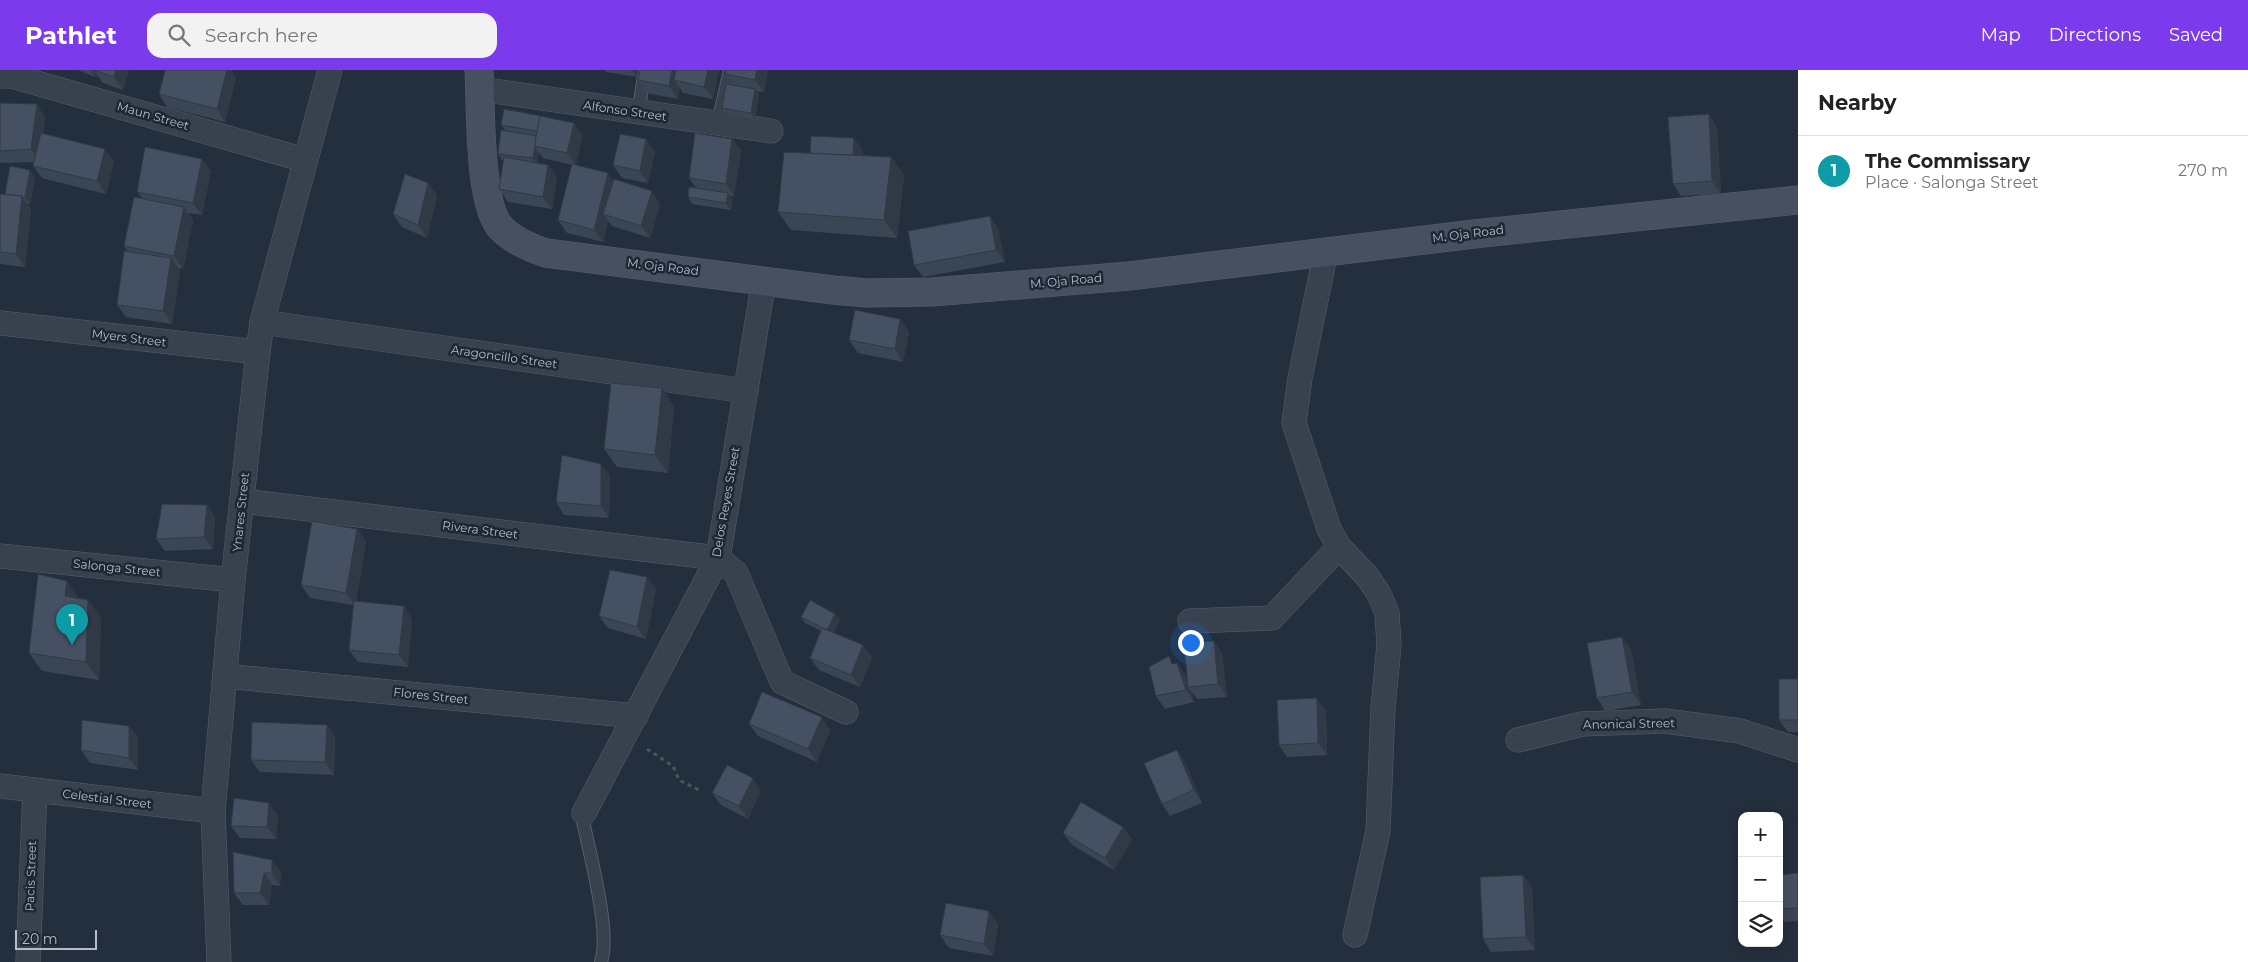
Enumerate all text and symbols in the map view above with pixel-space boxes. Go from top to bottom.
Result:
search box [147,13,497,58]
text: Pathlet [25,21,117,50]
icon: search [165,21,193,49]
text: Search here [205,24,318,47]
text: Map [1981,24,2021,46]
text: Directions [2049,24,2141,46]
text: Saved [2169,24,2223,46]
text: Nearby [1818,90,1897,115]
street label: Alfonso Street [582,97,668,124]
street label: Maun Street [115,98,191,133]
text: The Commissary [1865,150,2030,173]
text: 1 [1831,161,1837,180]
text: 270 m [2178,161,2228,180]
text: Place · Salonga Street [1865,173,2039,192]
street label: M. Oja Road [1431,222,1505,245]
street label: M. Oja Road [626,255,700,278]
street label: M. Oja Road [1029,270,1103,291]
street label: Myers Street [91,325,167,350]
street label: Aragoncillo Street [450,342,558,371]
street label: Delos Reyes Street [708,446,743,558]
street label: Ynares Street [229,471,252,552]
street label: Rivera Street [441,517,519,542]
street label: Salonga Street [72,555,162,580]
pin: 1 [56,604,88,645]
your location [1178,630,1204,656]
street label: Flores Street [393,684,470,707]
street label: Anonical Street [1583,715,1675,732]
street label: Celestial Street [62,786,153,811]
map controls [1738,812,1783,947]
button: + [1738,812,1783,857]
street label: Pacis Street [22,840,39,912]
button: − [1738,857,1783,902]
button: layers [1738,902,1783,947]
scale bar [15,927,98,950]
text: 20 m [22,930,58,948]

